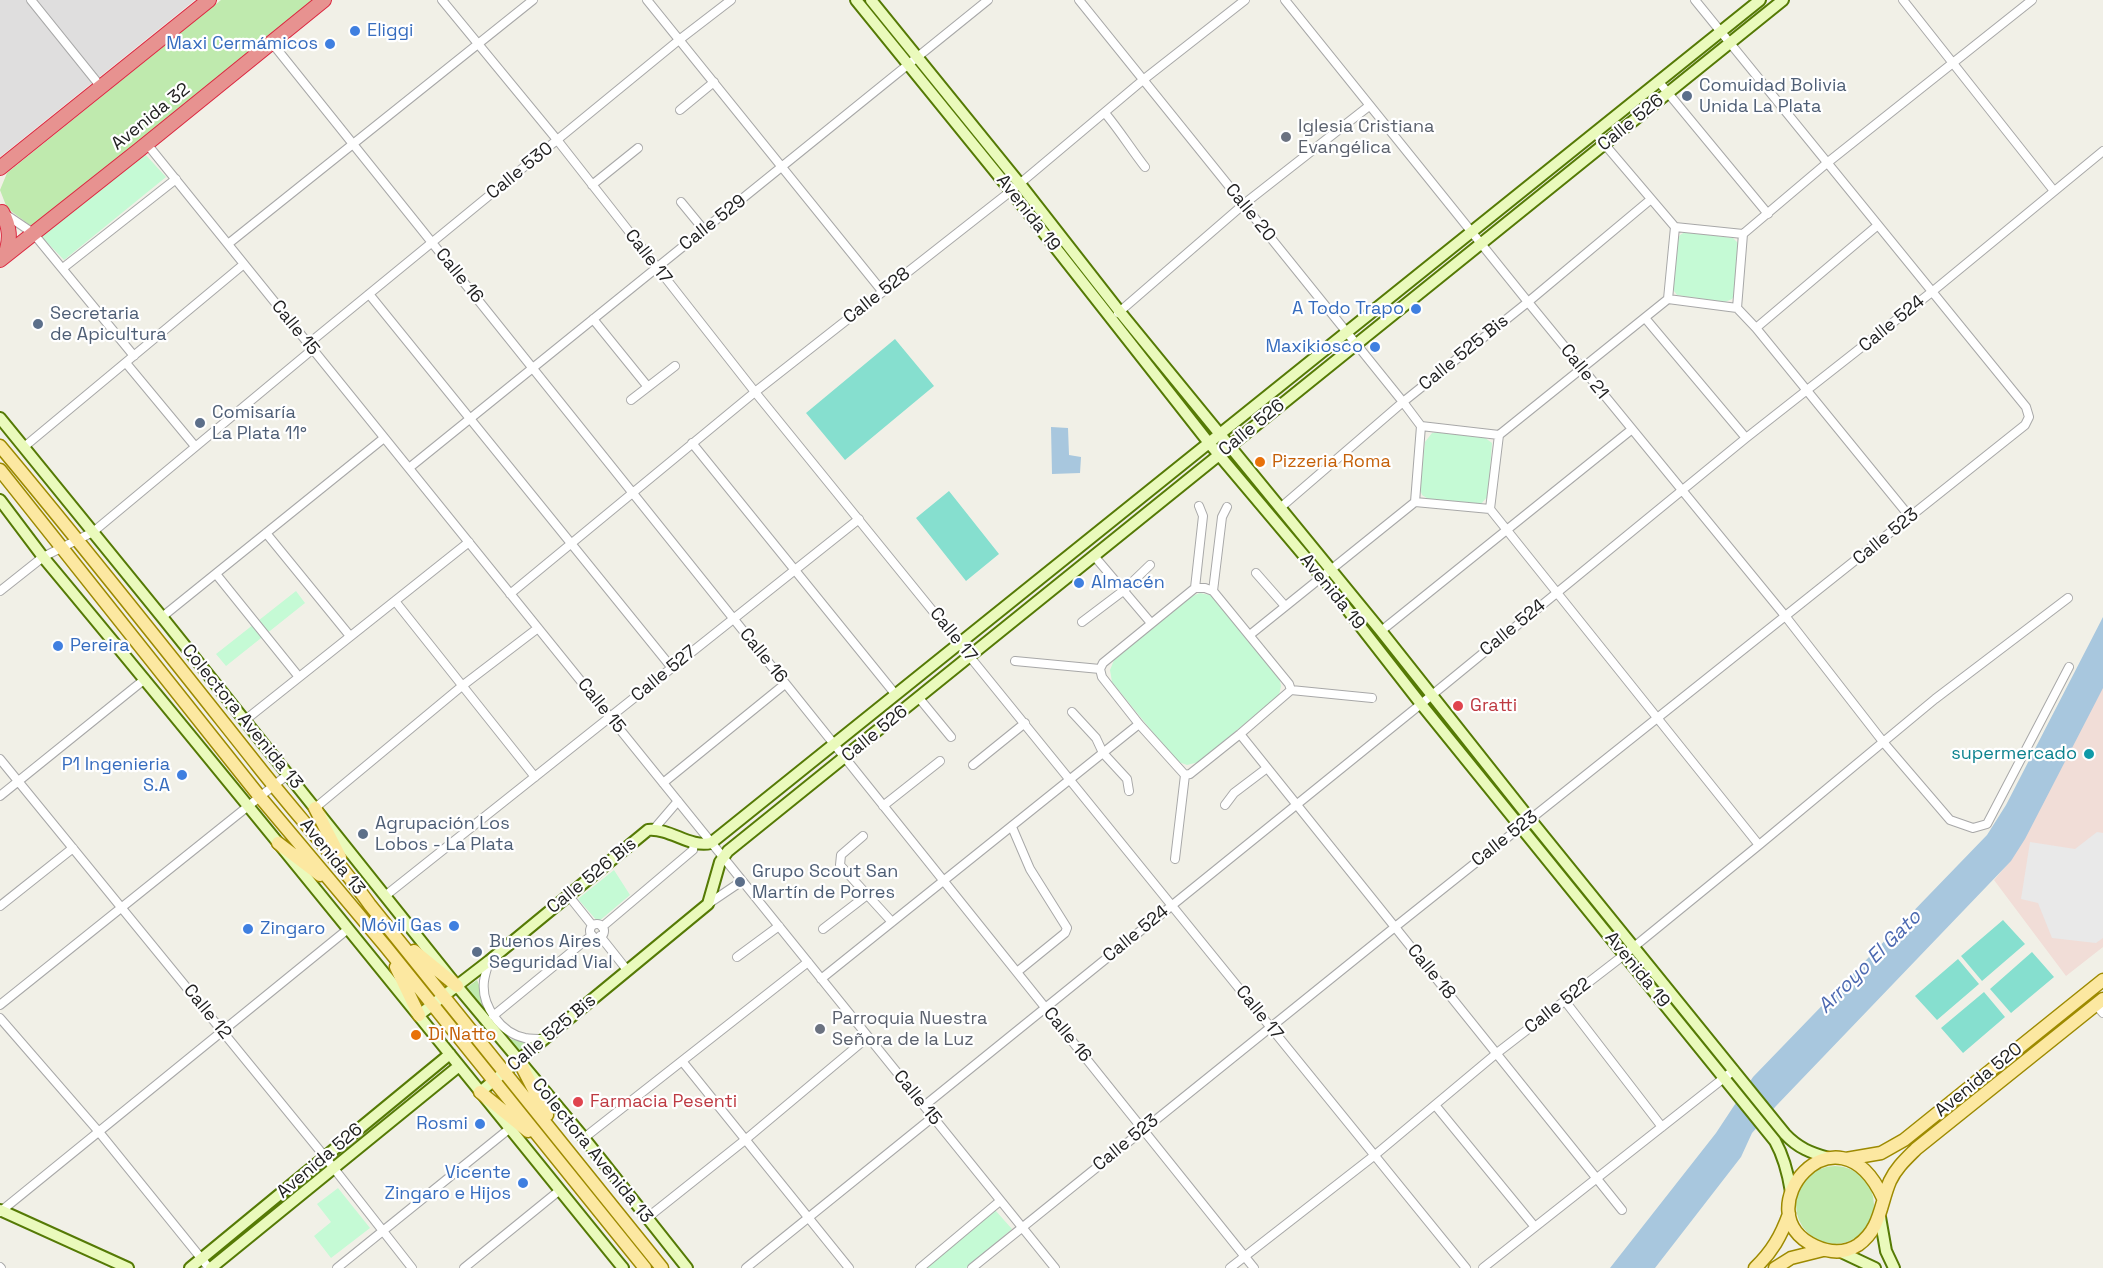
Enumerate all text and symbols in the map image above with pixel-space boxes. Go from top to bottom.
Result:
place label: Eliggi [367,20,413,42]
marker: Eliggi [348,24,362,38]
place label: Maxi Cermámicos [166,33,318,55]
marker: Maxi Cermámicos [323,37,337,51]
place label: Comuidad Bolivia Unida La Plata [1699,75,1847,118]
street label: Avenida 32 [107,79,195,155]
marker: Comuidad Bolivia Unida La Plata [1680,89,1694,103]
street label: Calle 526 [1594,90,1668,156]
place label: Iglesia Cristiana Evangélica [1298,116,1434,158]
marker: Iglesia Cristiana Evangélica [1279,130,1293,144]
street label: Calle 530 [482,138,558,204]
street label: Avenida 19 [991,170,1065,256]
street label: Calle 20 [1220,180,1280,246]
street label: Calle 529 [675,190,751,256]
street label: Calle 17 [620,225,676,289]
street label: Calle 16 [430,244,488,308]
street label: Calle 528 [839,263,915,329]
street label: Calle 524 [1855,291,1929,357]
street label: Calle 15 [266,296,324,360]
place label: A Todo Trapo [1292,298,1404,320]
marker: A Todo Trapo [1409,302,1423,316]
place label: Secretaria de Apicultura [50,303,167,346]
street label: Calle 525 Bis [1415,310,1513,396]
marker: Secretaria de Apicultura [31,317,45,331]
place label: Maxikiosco [1265,336,1363,358]
marker: Maxikiosco [1368,340,1382,354]
street label: Calle 21 [1555,340,1613,404]
street label: Calle 526 [1215,395,1289,461]
place label: Comisaría La Plata 11° [212,402,307,444]
marker: Comisaría La Plata 11° [193,416,207,430]
place label: Pizzeria Roma [1272,451,1391,473]
marker: Pizzeria Roma [1253,455,1267,469]
street label: Calle 523 [1849,504,1923,570]
street label: Avenida 19 [1295,550,1369,634]
place label: Almacén [1091,572,1165,594]
marker: Almacén [1072,576,1086,590]
street label: Calle 524 [1476,595,1550,661]
street label: Calle 17 [925,603,981,667]
street label: Calle 16 [734,624,792,688]
place label: Pereira [70,635,130,657]
marker: Pereira [51,639,65,653]
street label: Colectora Avenida 13 [177,640,307,794]
street label: Calle 527 [627,641,701,707]
street label: Calle 15 [572,674,630,738]
place label: Gratti [1470,695,1517,717]
marker: Gratti [1451,699,1465,713]
street label: Calle 526 [838,701,912,767]
place label: supermercado [1951,743,2077,765]
marker: supermercado [2082,747,2096,761]
place label: P1 Ingenieria S.A [62,754,170,796]
marker: P1 Ingenieria S.A [175,768,189,782]
street label: Calle 523 [1467,806,1543,872]
place label: Agrupación Los Lobos - La Plata [375,813,514,856]
street label: Avenida 13 [295,815,369,899]
marker: Agrupación Los Lobos - La Plata [356,827,370,841]
street label: Calle 526 Bis [543,833,641,919]
place label: Grupo Scout San Martín de Porres [752,861,898,904]
marker: Grupo Scout San Martín de Porres [733,875,747,889]
street label: Calle 524 [1099,901,1173,967]
water label: Arroyo El Gato [1813,905,1927,1019]
place label: Móvil Gas [361,915,442,937]
place label: Zingaro [260,918,325,940]
marker: Móvil Gas [447,919,461,933]
marker: Zingaro [241,922,255,936]
street label: Avenida 19 [1600,928,1674,1012]
place label: Buenos Aires Seguridad Vial [489,931,613,974]
street label: Calle 18 [1402,940,1460,1004]
marker: Buenos Aires Seguridad Vial [470,945,484,959]
street label: Calle 522 [1520,973,1596,1039]
street label: Calle 12 [178,980,236,1044]
street label: Calle 17 [1231,981,1287,1045]
street label: Calle 525 Bis [503,990,601,1076]
street label: Calle 16 [1038,1003,1096,1067]
place label: Parroquia Nuestra Señora de la Luz [832,1008,987,1050]
marker: Parroquia Nuestra Señora de la Luz [813,1022,827,1036]
place label: Di Natto [428,1024,496,1046]
marker: Di Natto [409,1028,423,1042]
street label: Avenida 520 [1931,1038,2027,1122]
street label: Calle 15 [888,1066,946,1130]
street label: Colectora Avenida 13 [527,1074,657,1228]
place label: Farmacia Pesenti [590,1091,737,1113]
marker: Farmacia Pesenti [571,1095,585,1109]
street label: Calle 523 [1089,1110,1163,1176]
place label: Rosmi [416,1113,468,1135]
marker: Rosmi [473,1117,487,1131]
street label: Avenida 526 [273,1119,367,1203]
place label: Vicente Zingaro e Hijos [384,1162,511,1204]
marker: Vicente Zingaro e Hijos [516,1176,530,1190]

